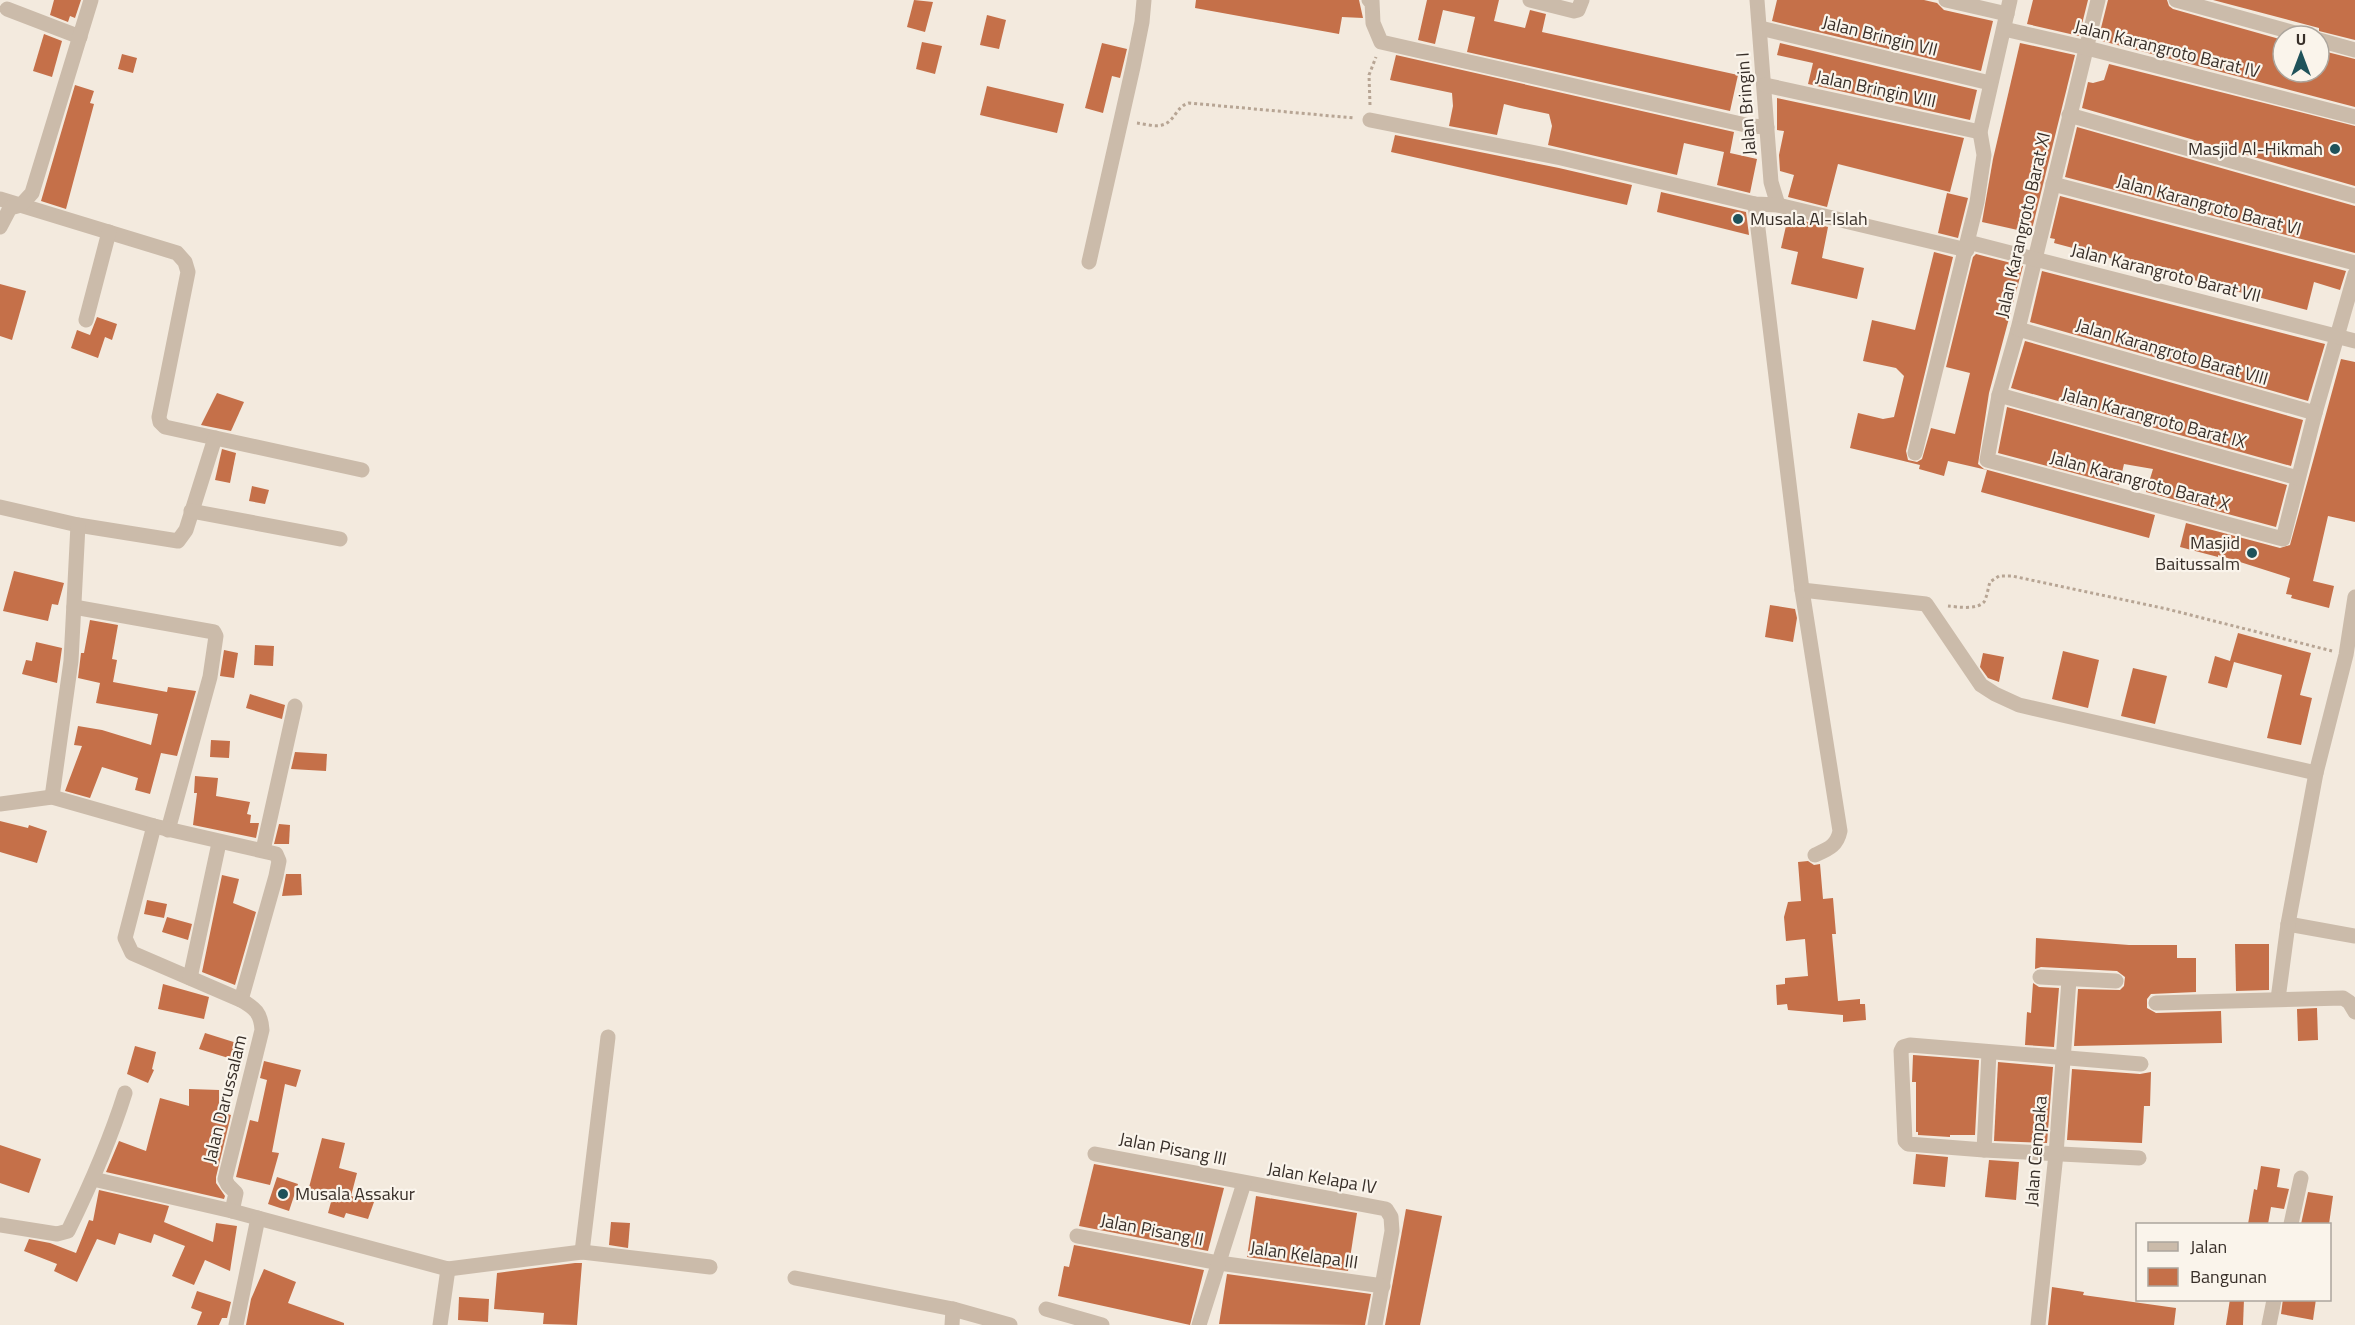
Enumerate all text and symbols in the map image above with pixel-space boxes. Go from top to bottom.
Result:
street label: Jalan Bringin VII [1820,8,1941,63]
street label: Jalan Karangroto Barat IV [2072,12,2263,85]
north arrow [2271,24,2331,84]
text: U [2296,27,2306,51]
street label: Jalan Bringin I [1728,52,1763,156]
street label: Jalan Bringin VIII [1813,63,1939,114]
street label: Jalan Karangroto Barat XI [1988,129,2057,320]
place label: Masjid Al-Hikmah [2188,135,2323,162]
marker: Masjid Al-Hikmah [2328,142,2342,156]
street label: Jalan Karangroto Barat VI [2114,167,2305,242]
place label: Musala Al-Islah [1750,205,1868,232]
marker: Musala Al-Islah [1731,212,1745,226]
street label: Jalan Karangroto Barat VII [2068,236,2264,309]
street label: Jalan Karangroto Barat VIII [2073,311,2272,392]
street label: Jalan Karangroto Barat IX [2059,380,2249,455]
street label: Jalan Karangroto Barat X [2047,443,2233,518]
place label: Masjid Baitussalm [2155,529,2240,577]
marker: Masjid Baitussalm [2245,546,2259,560]
street label: Jalan Darussalam [196,1032,254,1166]
street label: Jalan Cempaka [2017,1095,2054,1207]
street label: Jalan Pisang III [1117,1125,1229,1172]
street label: Jalan Kelapa IV [1265,1155,1379,1200]
place label: Musala Assakur [295,1180,415,1207]
marker: Musala Assakur [276,1187,290,1201]
street label: Jalan Pisang II [1098,1206,1206,1253]
legend [2136,1223,2331,1301]
text: Jalan [2190,1233,2227,1260]
street label: Jalan Kelapa III [1248,1234,1360,1275]
text: Bangunan [2190,1263,2267,1290]

